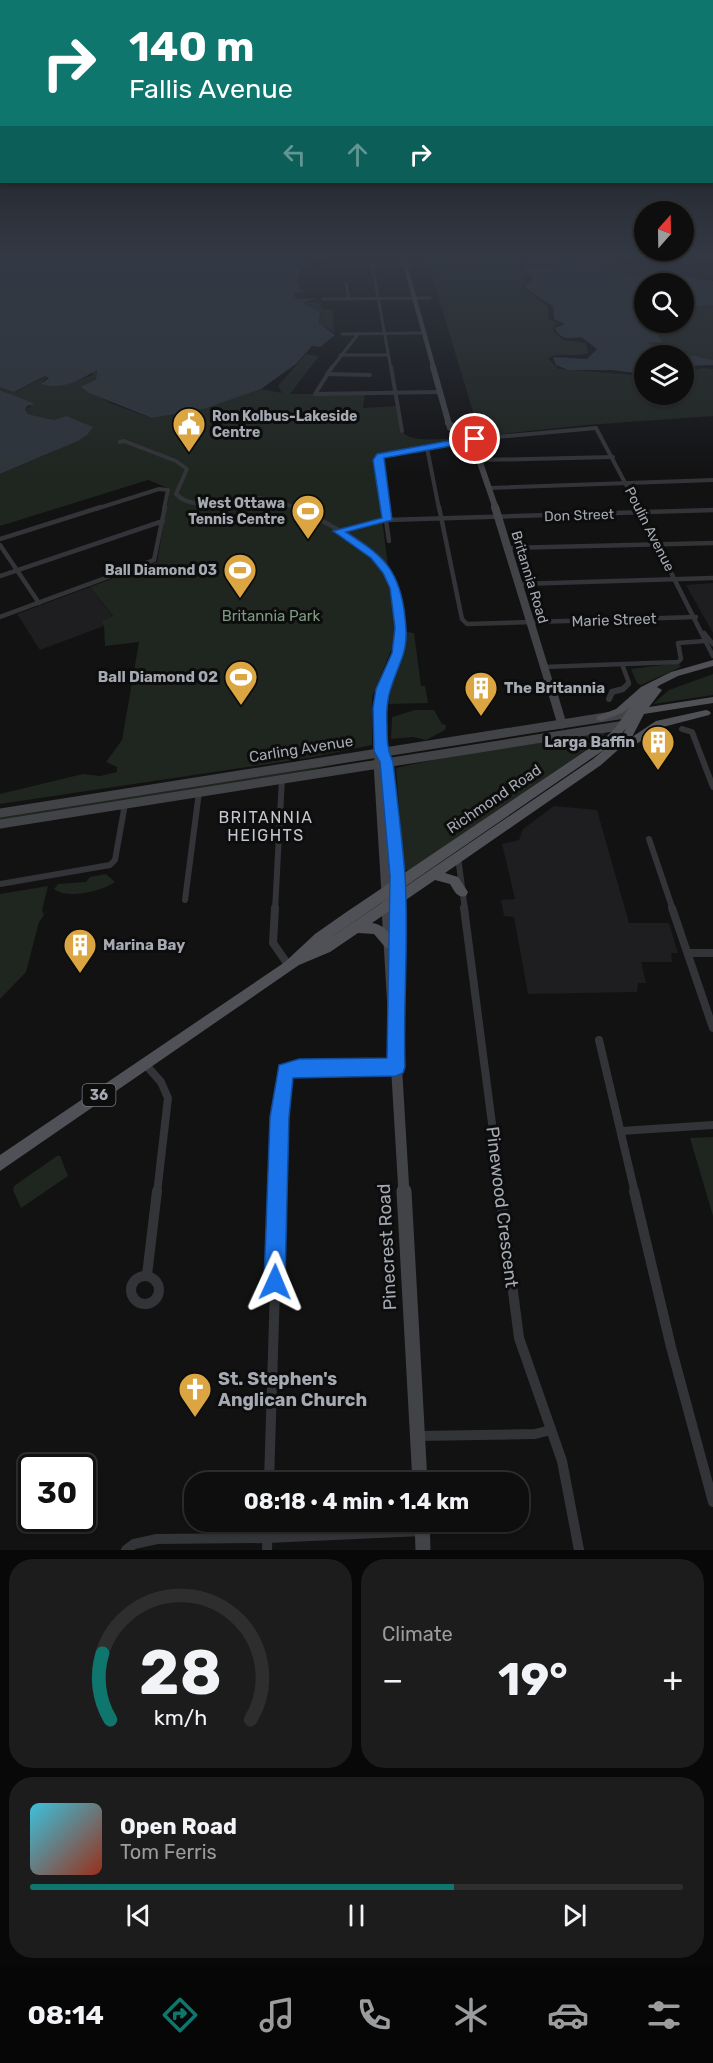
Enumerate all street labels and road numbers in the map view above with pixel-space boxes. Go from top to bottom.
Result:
street label: Poulin Avenue [621,484,678,575]
street label: Don Street [544,506,615,525]
street label: Britannia Road [507,529,552,626]
street label: Marie Street [571,610,657,630]
street label: Carling Avenue [248,732,354,766]
street label: Richmond Road [443,761,545,837]
road number: 36 [82,1084,116,1106]
street label: Pinewood Crescent [481,1125,523,1289]
street label: Pinecrest Road [373,1183,401,1311]

